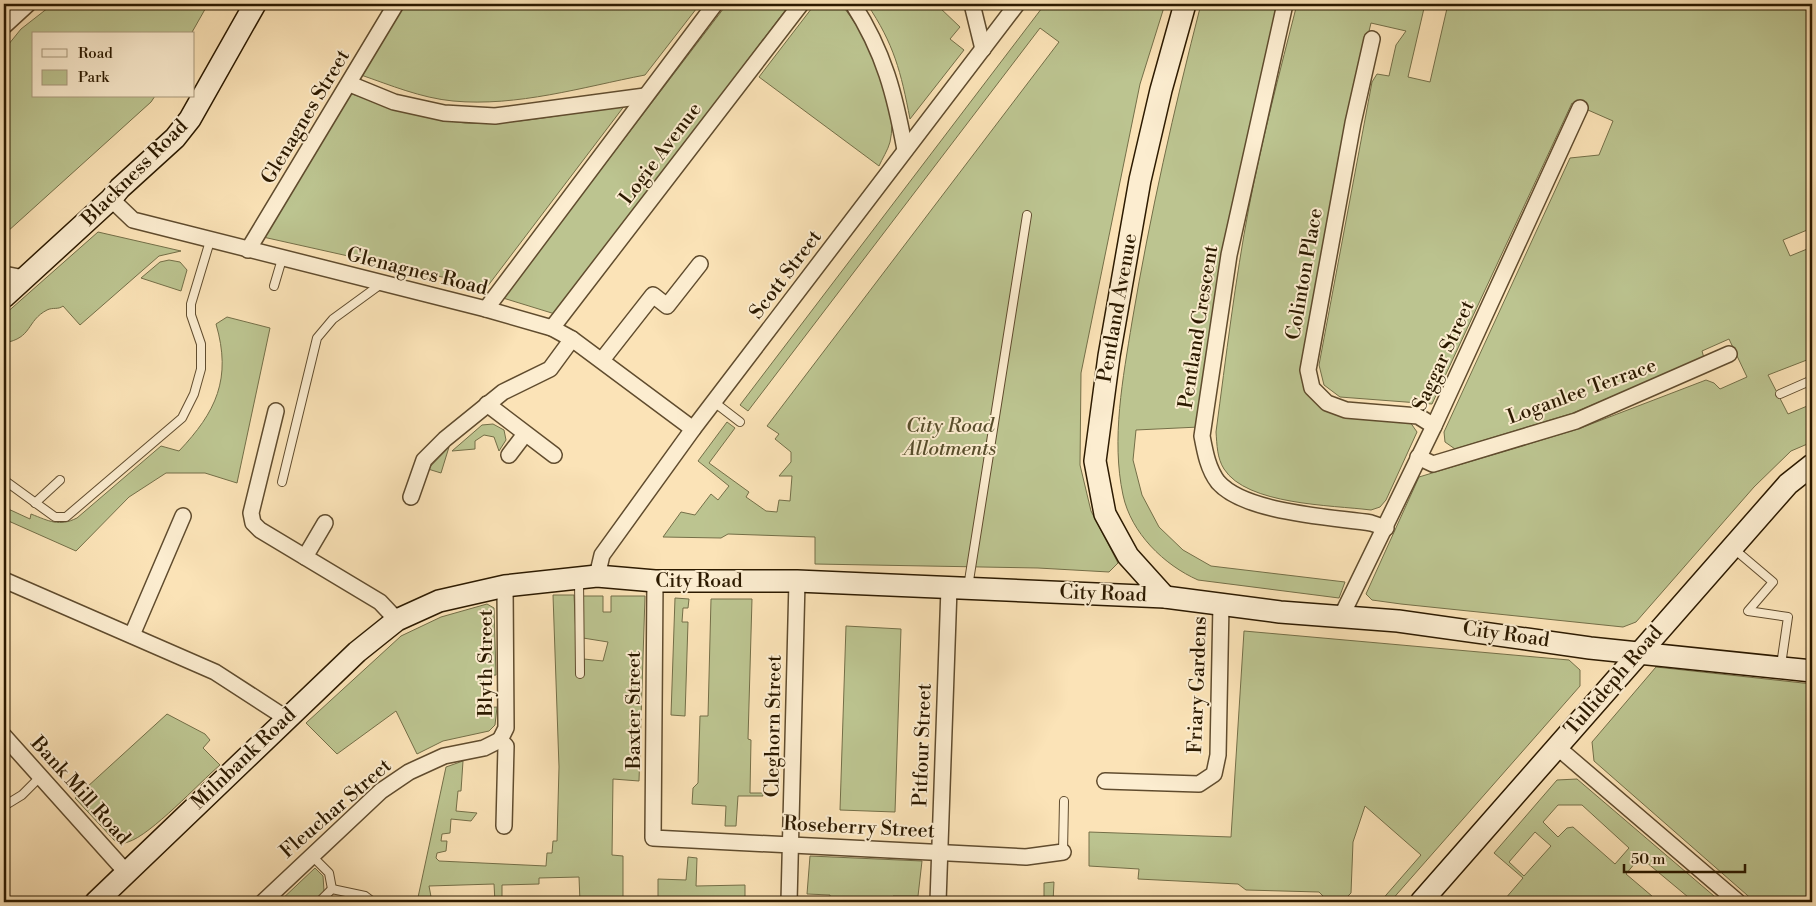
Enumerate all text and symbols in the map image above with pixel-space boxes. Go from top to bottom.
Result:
legend [32,32,195,98]
text: Road [78,44,113,63]
street label: Glenagnes Street [256,45,356,189]
text: Park [78,68,110,87]
street label: Logie Avenue [614,98,708,210]
street label: Blackness Road [76,114,194,232]
street label: Colinton Place [1281,206,1329,342]
street label: Scott Street [744,225,828,325]
street label: Pentland Avenue [1093,231,1143,385]
street label: Glenagnes Road [344,242,491,302]
street label: Pentland Crescent [1174,243,1224,411]
street label: Saggar Street [1407,297,1481,415]
street label: Loganlee Terrace [1504,353,1660,431]
park label: City Road Allotments [902,414,997,462]
street label: City Road [655,569,743,594]
street label: City Road [1059,580,1148,608]
street label: Blyth Street [474,609,499,718]
street label: Friary Gardens [1183,616,1213,754]
street label: City Road [1461,617,1552,654]
street label: Tullideph Road [1559,620,1669,741]
street label: Baxter Street [622,651,647,770]
street label: Cleghorn Street [760,654,788,798]
street label: Pitfour Street [908,683,938,807]
street label: Milnbank Road [186,702,302,815]
street label: Bank Mill Road [24,731,136,851]
street label: Fleuchar Street [275,754,397,864]
street label: Roseberry Street [783,812,935,844]
scale bar [1624,841,1745,873]
text: 50 m [1631,850,1665,869]

